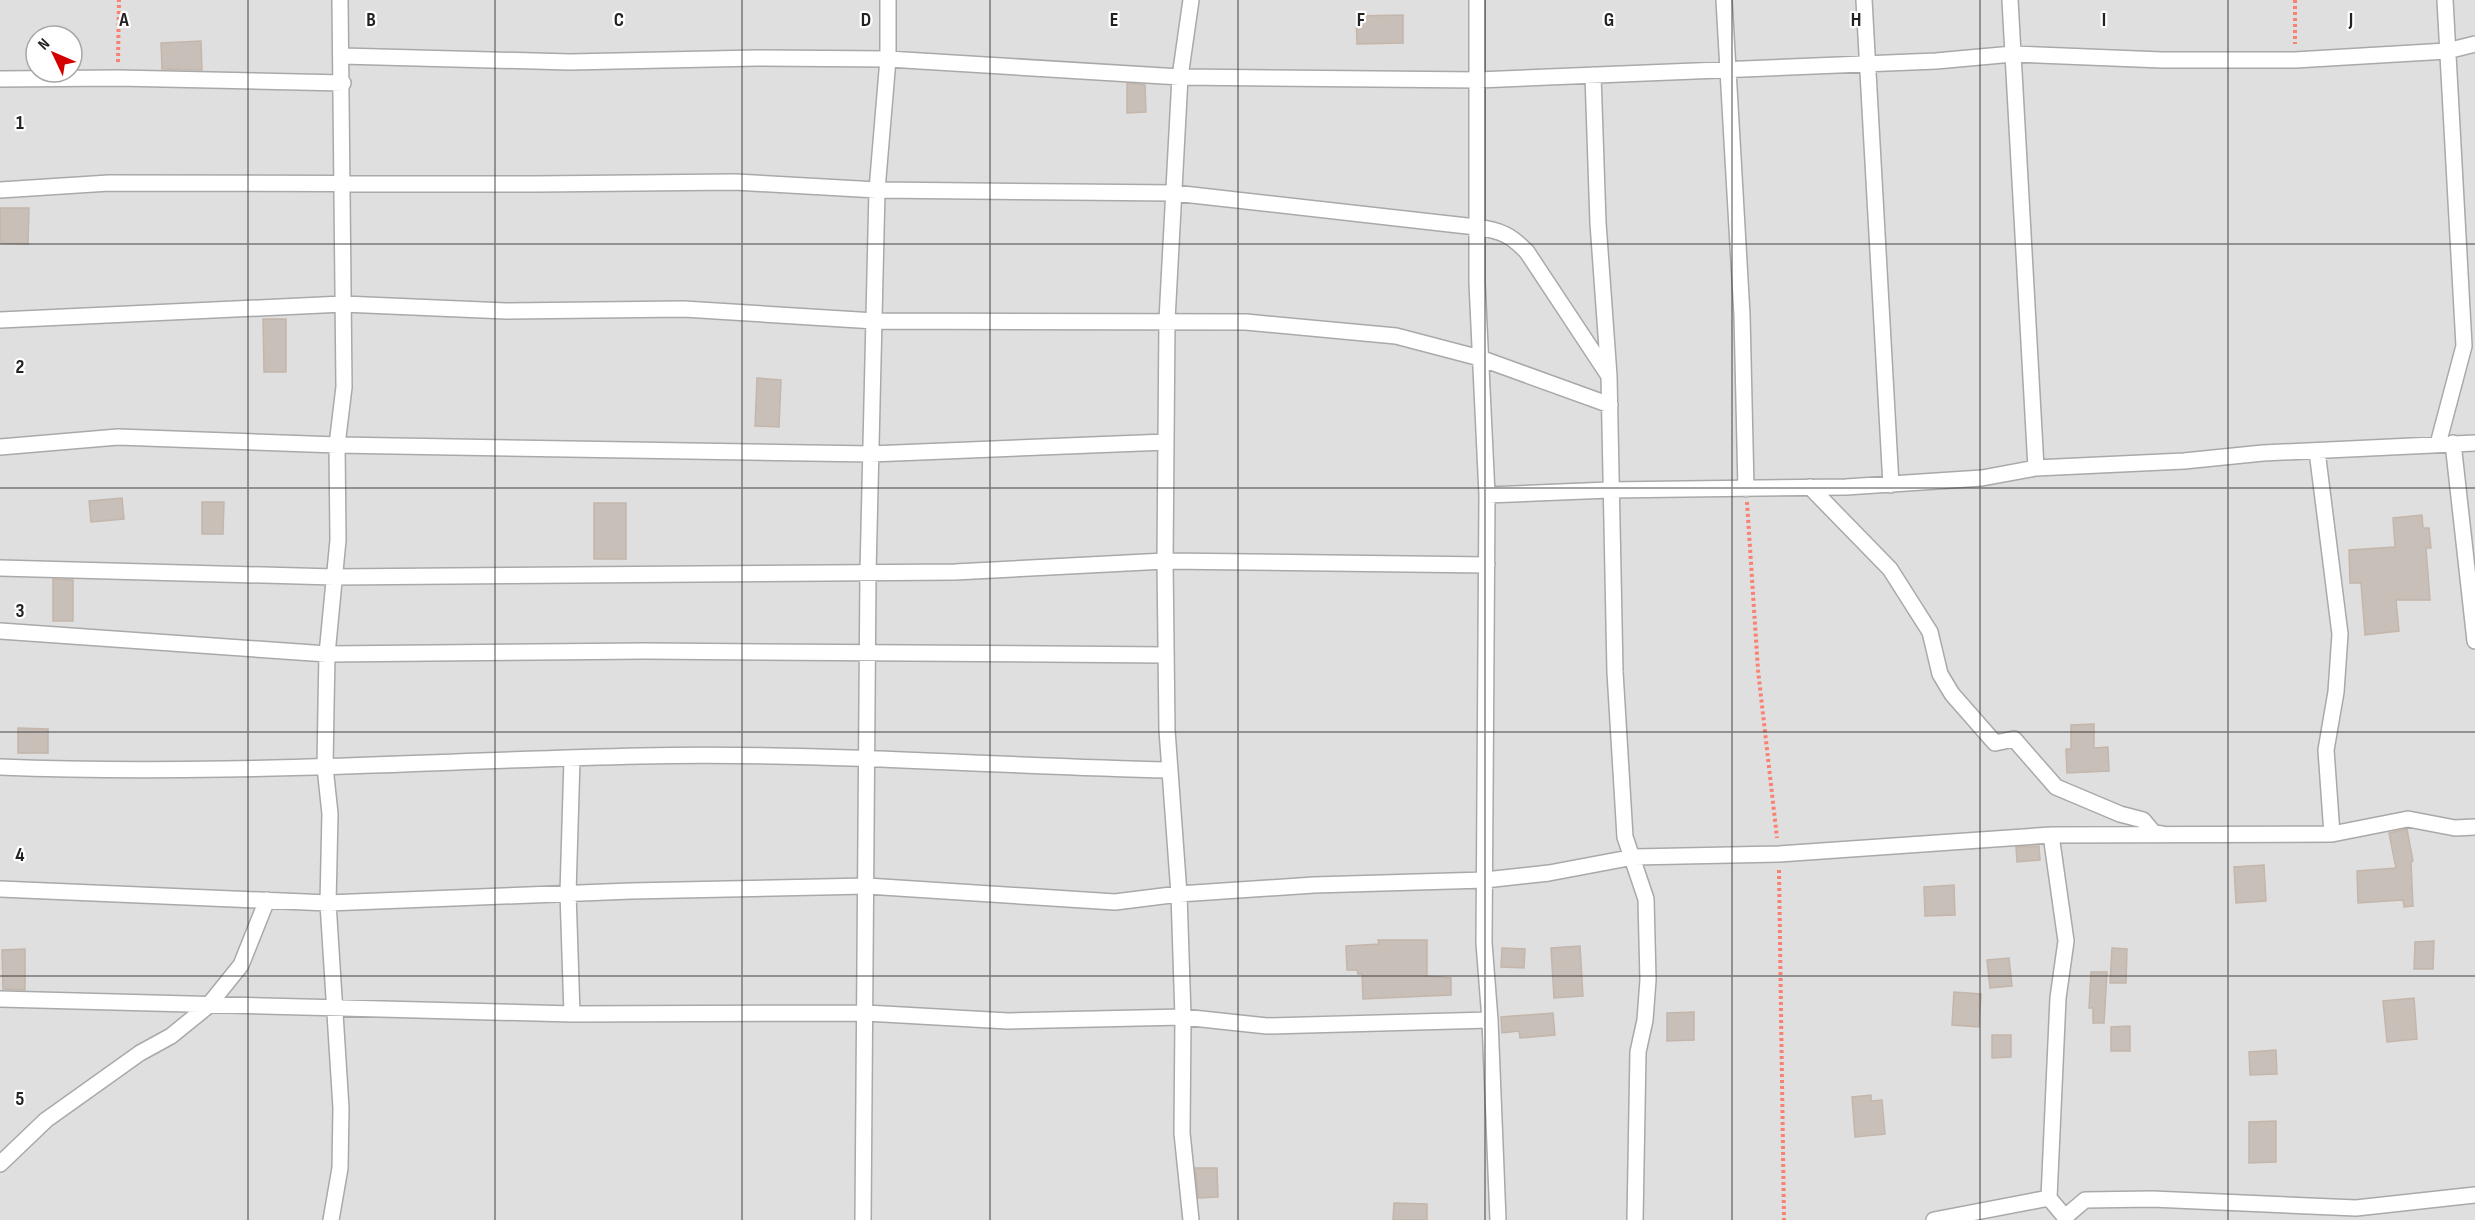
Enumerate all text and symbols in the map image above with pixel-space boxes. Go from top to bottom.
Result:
text: A [118,8,129,32]
text: B [366,8,376,32]
text: C [614,8,624,32]
text: D [861,8,871,32]
text: E [1110,8,1118,32]
text: F [1357,8,1365,32]
text: G [1604,8,1614,32]
text: H [1851,8,1861,32]
text: I [2102,8,2106,32]
text: J [2348,8,2353,32]
north arrow [24,24,84,84]
text: N [34,35,54,54]
text: 1 [16,111,24,135]
text: 2 [16,355,24,379]
text: 3 [16,599,25,623]
text: 4 [15,843,25,867]
text: 5 [16,1087,25,1111]

